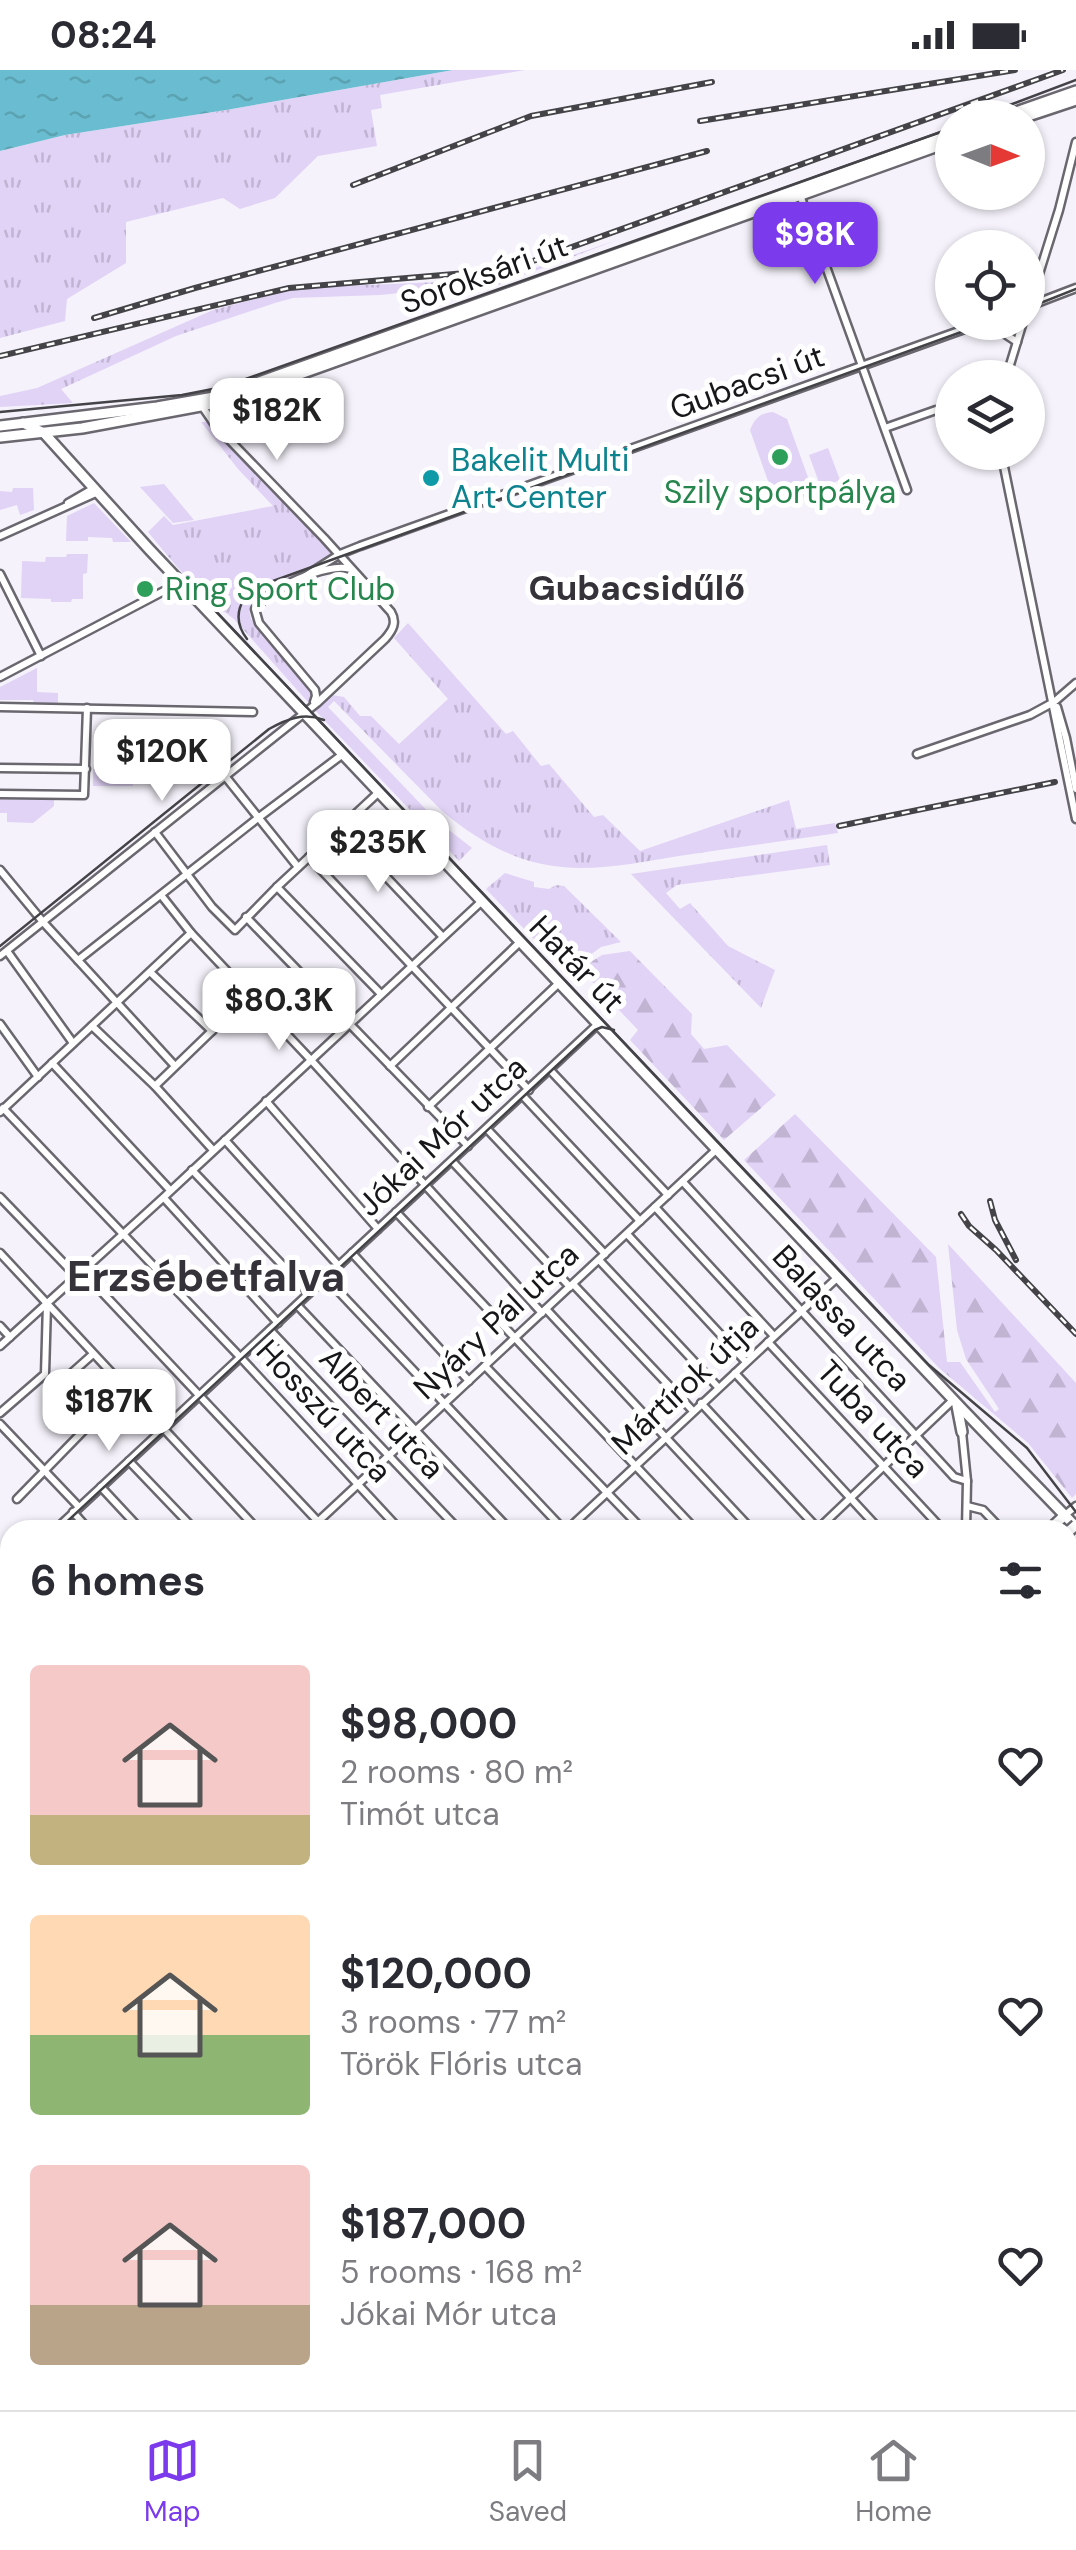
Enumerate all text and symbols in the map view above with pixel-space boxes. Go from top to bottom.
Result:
text: 08:24 [50,10,157,60]
north arrow [935,100,1045,210]
map controls [935,100,1045,470]
pin: $98K [756,202,874,287]
text: $98K [775,213,855,255]
street label: Soroksári út [394,224,574,324]
button: locate [935,230,1045,340]
street label: Gubacsi út [664,335,830,429]
button: layers [935,360,1045,470]
pin: $182K [207,378,347,463]
text: $182K [232,389,322,431]
place label: Bakelit Multi Art Center [451,439,629,518]
marker: Szily sportpálya [769,446,791,468]
marker: Bakelit Multi Art Center [420,467,442,489]
place label: Szily sportpálya [664,471,896,513]
district label: Gubacsidűlő [529,565,745,611]
place label: Ring Sport Club [165,568,395,610]
marker: Ring Sport Club [134,578,156,600]
pin: $120K [92,719,232,804]
text: $120K [116,730,208,772]
pin: $235K [308,810,448,895]
text: $235K [329,821,427,863]
street label: Határ út [520,906,634,1022]
pin: $80.3K [198,968,360,1053]
text: $80.3K [224,979,334,1021]
street label: Jókai Mór utca [348,1047,536,1225]
street label: Nyáry Pál utca [404,1234,588,1408]
street label: Balassa utca [763,1236,921,1400]
district label: Erzsébetfalva [67,1249,345,1304]
street label: Mártírok útja [602,1306,768,1464]
street label: Hosszú utca [247,1331,401,1491]
street label: Albert utca [310,1338,454,1488]
street label: Tuba utca [808,1351,938,1487]
pin: $187K [39,1369,179,1454]
text: $187K [65,1380,153,1422]
text: 6 homes [30,1553,205,1608]
icon: filters [993,1553,1048,1608]
text: $98,000 [340,1696,517,1751]
icon: home [110,1705,230,1825]
icon: heart [993,1738,1048,1793]
text: 2 rooms · 80 m² [340,1751,573,1793]
text: Timót utca [340,1793,500,1835]
text: $120,000 [340,1946,532,2001]
icon: home [110,1955,230,2075]
icon: heart [993,1988,1048,2043]
text: 3 rooms · 77 m² [340,2001,566,2043]
text: Török Flóris utca [340,2043,582,2085]
text: $187,000 [340,2196,526,2251]
icon: home [110,2205,230,2325]
icon: heart [993,2238,1048,2293]
text: 5 rooms · 168 m² [340,2251,582,2293]
text: Jókai Mór utca [340,2293,557,2335]
tab: Map [144,2433,200,2530]
tab: Saved [489,2433,567,2530]
tab: Home [855,2433,932,2530]

